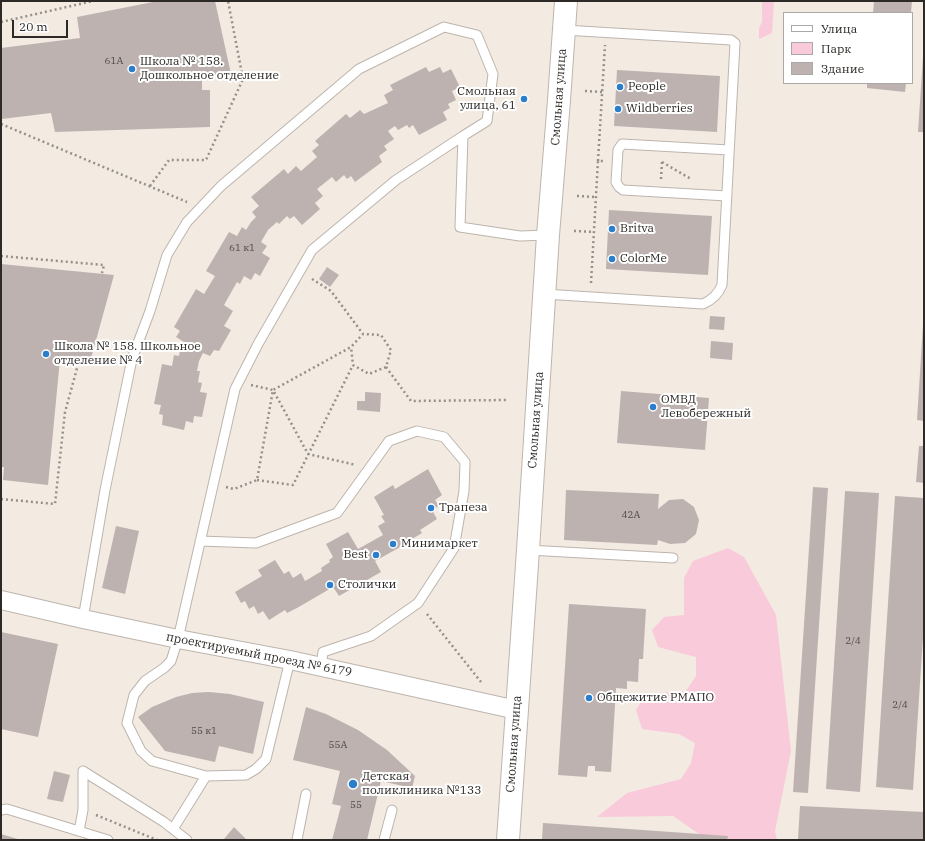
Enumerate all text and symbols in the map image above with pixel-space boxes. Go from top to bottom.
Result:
scale bar [14,12,70,38]
legend [783,12,913,84]
text: 20 m [19,19,48,34]
text: Улица [821,21,857,36]
text: Парк [821,41,851,56]
street label: Смольная улица [548,48,570,146]
house number: 61А [105,55,123,67]
place label: Школа № 158. Дошкольное отделение [140,55,279,83]
text: Здание [821,61,864,76]
marker: Школа № 158. Дошкольное отделение [127,64,137,74]
place label: People [628,80,666,94]
marker: People [615,82,625,92]
place label: Смольная улица, 61 [457,85,516,113]
marker: Смольная улица, 61 [519,94,529,104]
place label: Wildberries [626,102,693,116]
marker: Wildberries [613,104,623,114]
place label: Britva [620,222,654,236]
marker: Britva [607,224,617,234]
house number: 61 к1 [229,242,255,254]
place label: ColorMe [620,252,667,266]
marker: ColorMe [607,254,617,264]
place label: Школа № 158. Школьное отделение № 4 [54,340,201,368]
marker: Школа № 158. Школьное отделение № 4 [41,349,51,359]
street label: Смольная улица [525,371,547,469]
place label: ОМВД Левобережный [661,393,751,421]
marker: ОМВД Левобережный [648,402,658,412]
place label: Трапеза [439,501,488,515]
marker: Трапеза [426,503,436,513]
house number: 42А [622,509,640,521]
place label: Минимаркет [401,537,478,551]
marker: Минимаркет [388,539,398,549]
place label: Best [344,548,368,562]
marker: Best [371,550,381,560]
place label: Столички [338,578,396,592]
marker: Столички [325,580,335,590]
street label: проектируемый проезд № 6179 [165,630,353,680]
house number: 2/4 [845,635,861,647]
place label: Общежитие РМАПО [597,691,714,705]
marker: Общежитие РМАПО [584,693,594,703]
street label: Смольная улица [503,695,525,793]
house number: 2/4 [892,699,908,711]
house number: 55 к1 [191,725,217,737]
house number: 55А [329,739,347,751]
place label: Детская поликлиника №133 [362,770,481,798]
marker: Детская поликлиника №133 [347,778,359,790]
house number: 55 [350,799,362,811]

